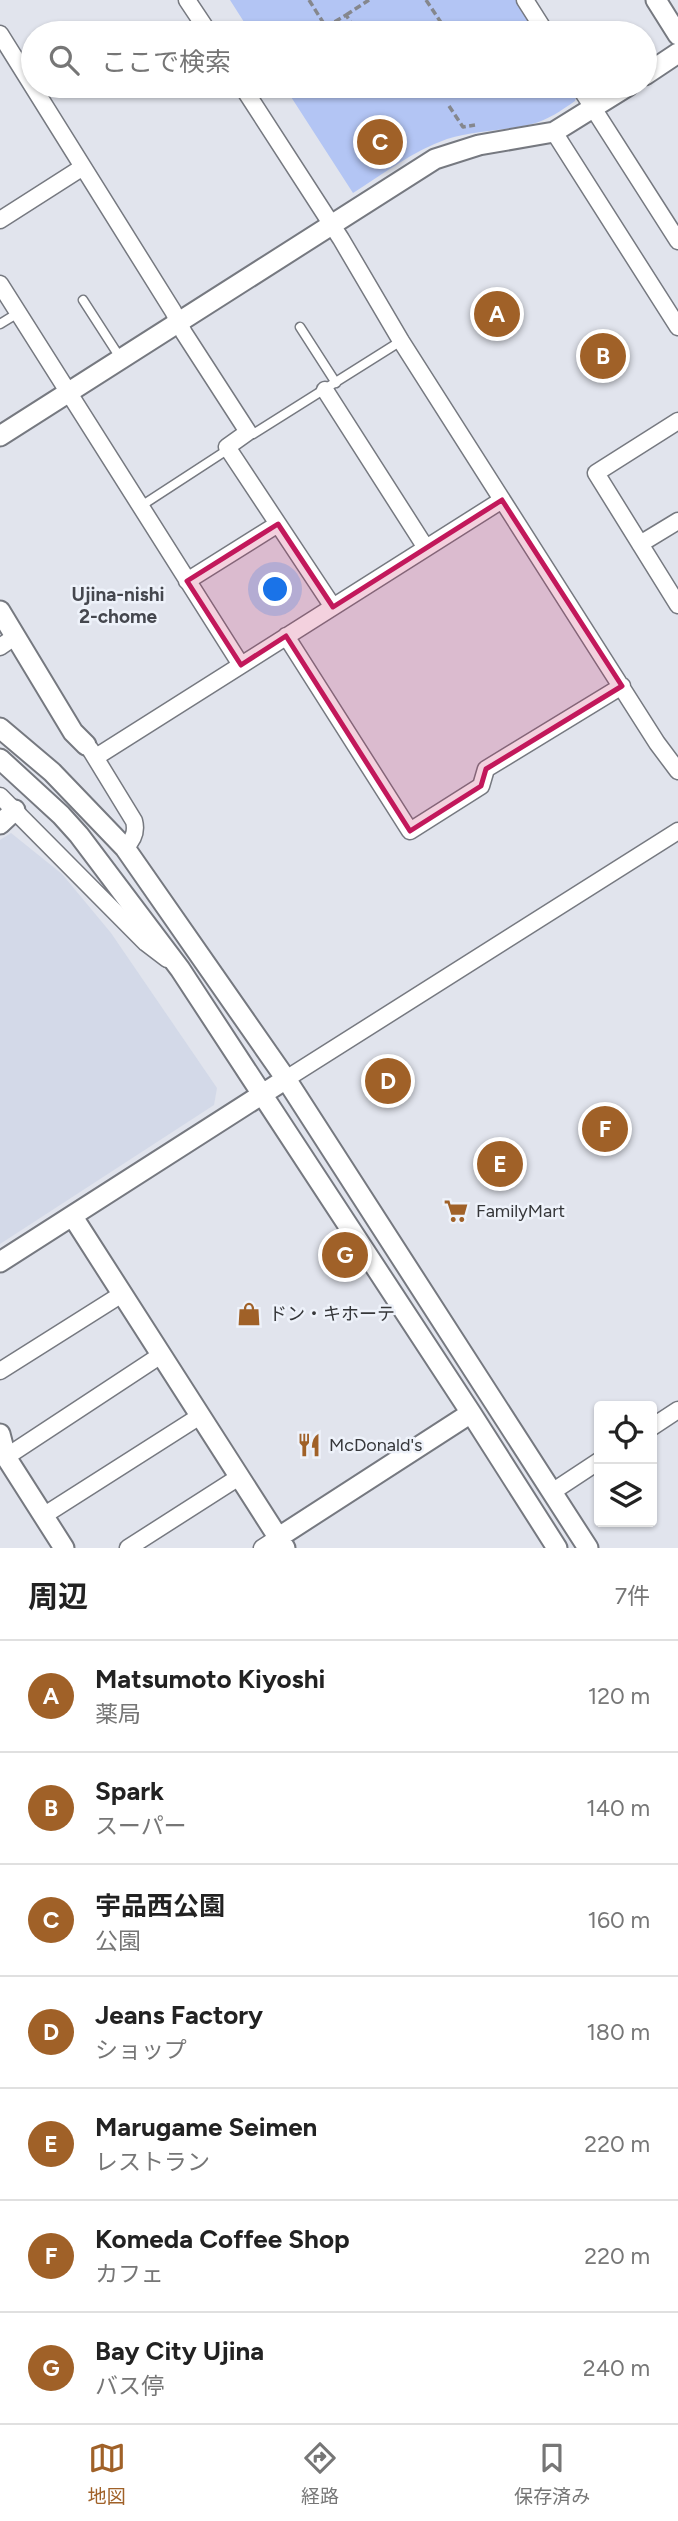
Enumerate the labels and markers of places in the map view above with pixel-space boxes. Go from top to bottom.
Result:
pin: C [357,116,403,168]
pin: A [474,288,520,340]
pin: B [580,330,626,382]
pin: D [365,1055,411,1107]
pin: F [582,1103,628,1155]
pin: E [477,1138,523,1190]
supermarket icon: FamilyMart [442,1197,470,1225]
place label: FamilyMart [476,1200,565,1222]
pin: G [322,1229,368,1281]
shop icon: ドン・キホーテ [235,1300,263,1328]
place label: ドン・キホーテ [269,1303,395,1325]
restaurant icon: McDonald's [295,1431,323,1459]
place label: McDonald's [329,1434,423,1456]

